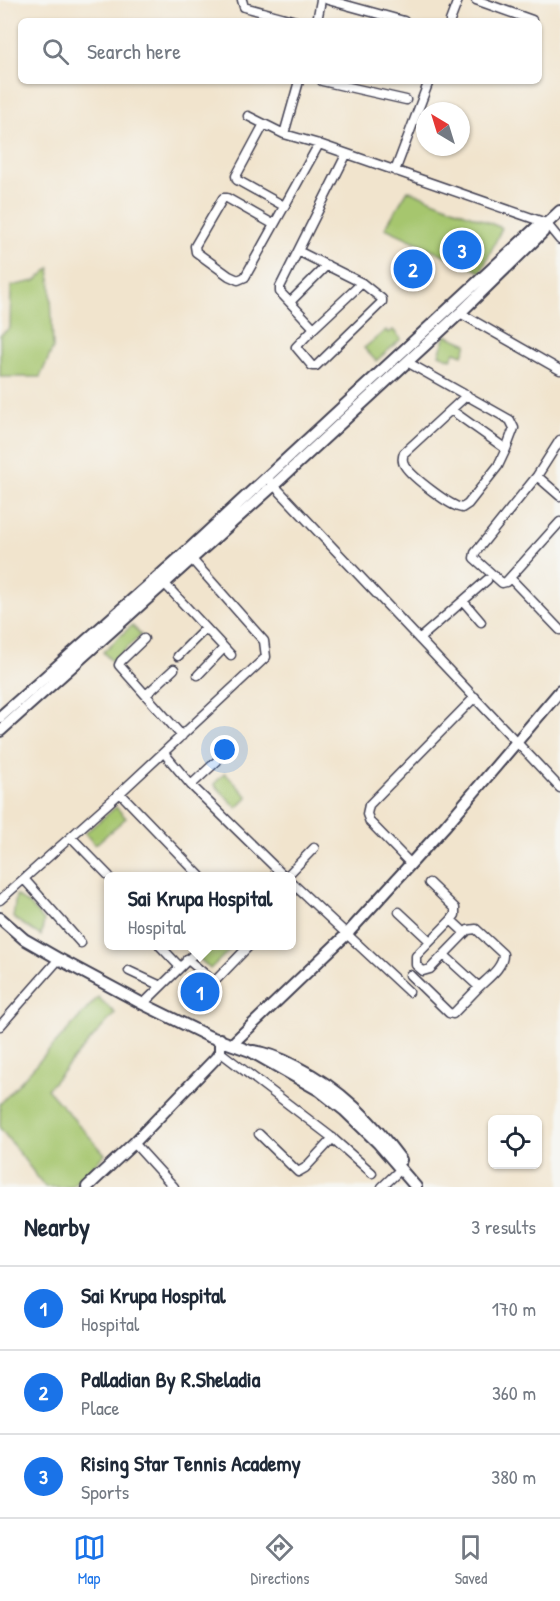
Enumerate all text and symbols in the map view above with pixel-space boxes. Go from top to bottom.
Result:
search box [18,18,542,84]
icon: search [39,35,72,68]
text: Search here [87,36,181,66]
north arrow [416,102,470,156]
pin: 3 [442,228,482,272]
pin: 2 [394,246,432,292]
your location [210,735,239,764]
popup [104,872,296,950]
text: Sai Krupa Hospital [128,883,272,913]
text: Hospital [128,913,186,940]
pin: 1 [180,970,220,1014]
map controls [488,1115,542,1169]
button: locate [488,1115,542,1169]
text: Nearby [24,1209,90,1244]
text: 3 results [471,1213,536,1240]
text: Sai Krupa Hospital [81,1280,226,1310]
text: 1 [40,1295,47,1322]
text: 170 m [492,1295,536,1322]
text: Hospital [81,1310,139,1337]
text: Palladian By R.Sheladia [81,1364,260,1394]
text: 2 [39,1379,48,1406]
text: 360 m [492,1379,536,1406]
text: Place [81,1394,120,1421]
text: Rising Star Tennis Academy [81,1448,301,1478]
text: 3 [39,1463,48,1490]
text: 380 m [491,1463,536,1490]
text: Sports [81,1478,129,1505]
tab: Map [73,1531,106,1589]
tab: Directions [251,1531,309,1589]
tab: Saved [454,1531,487,1589]

